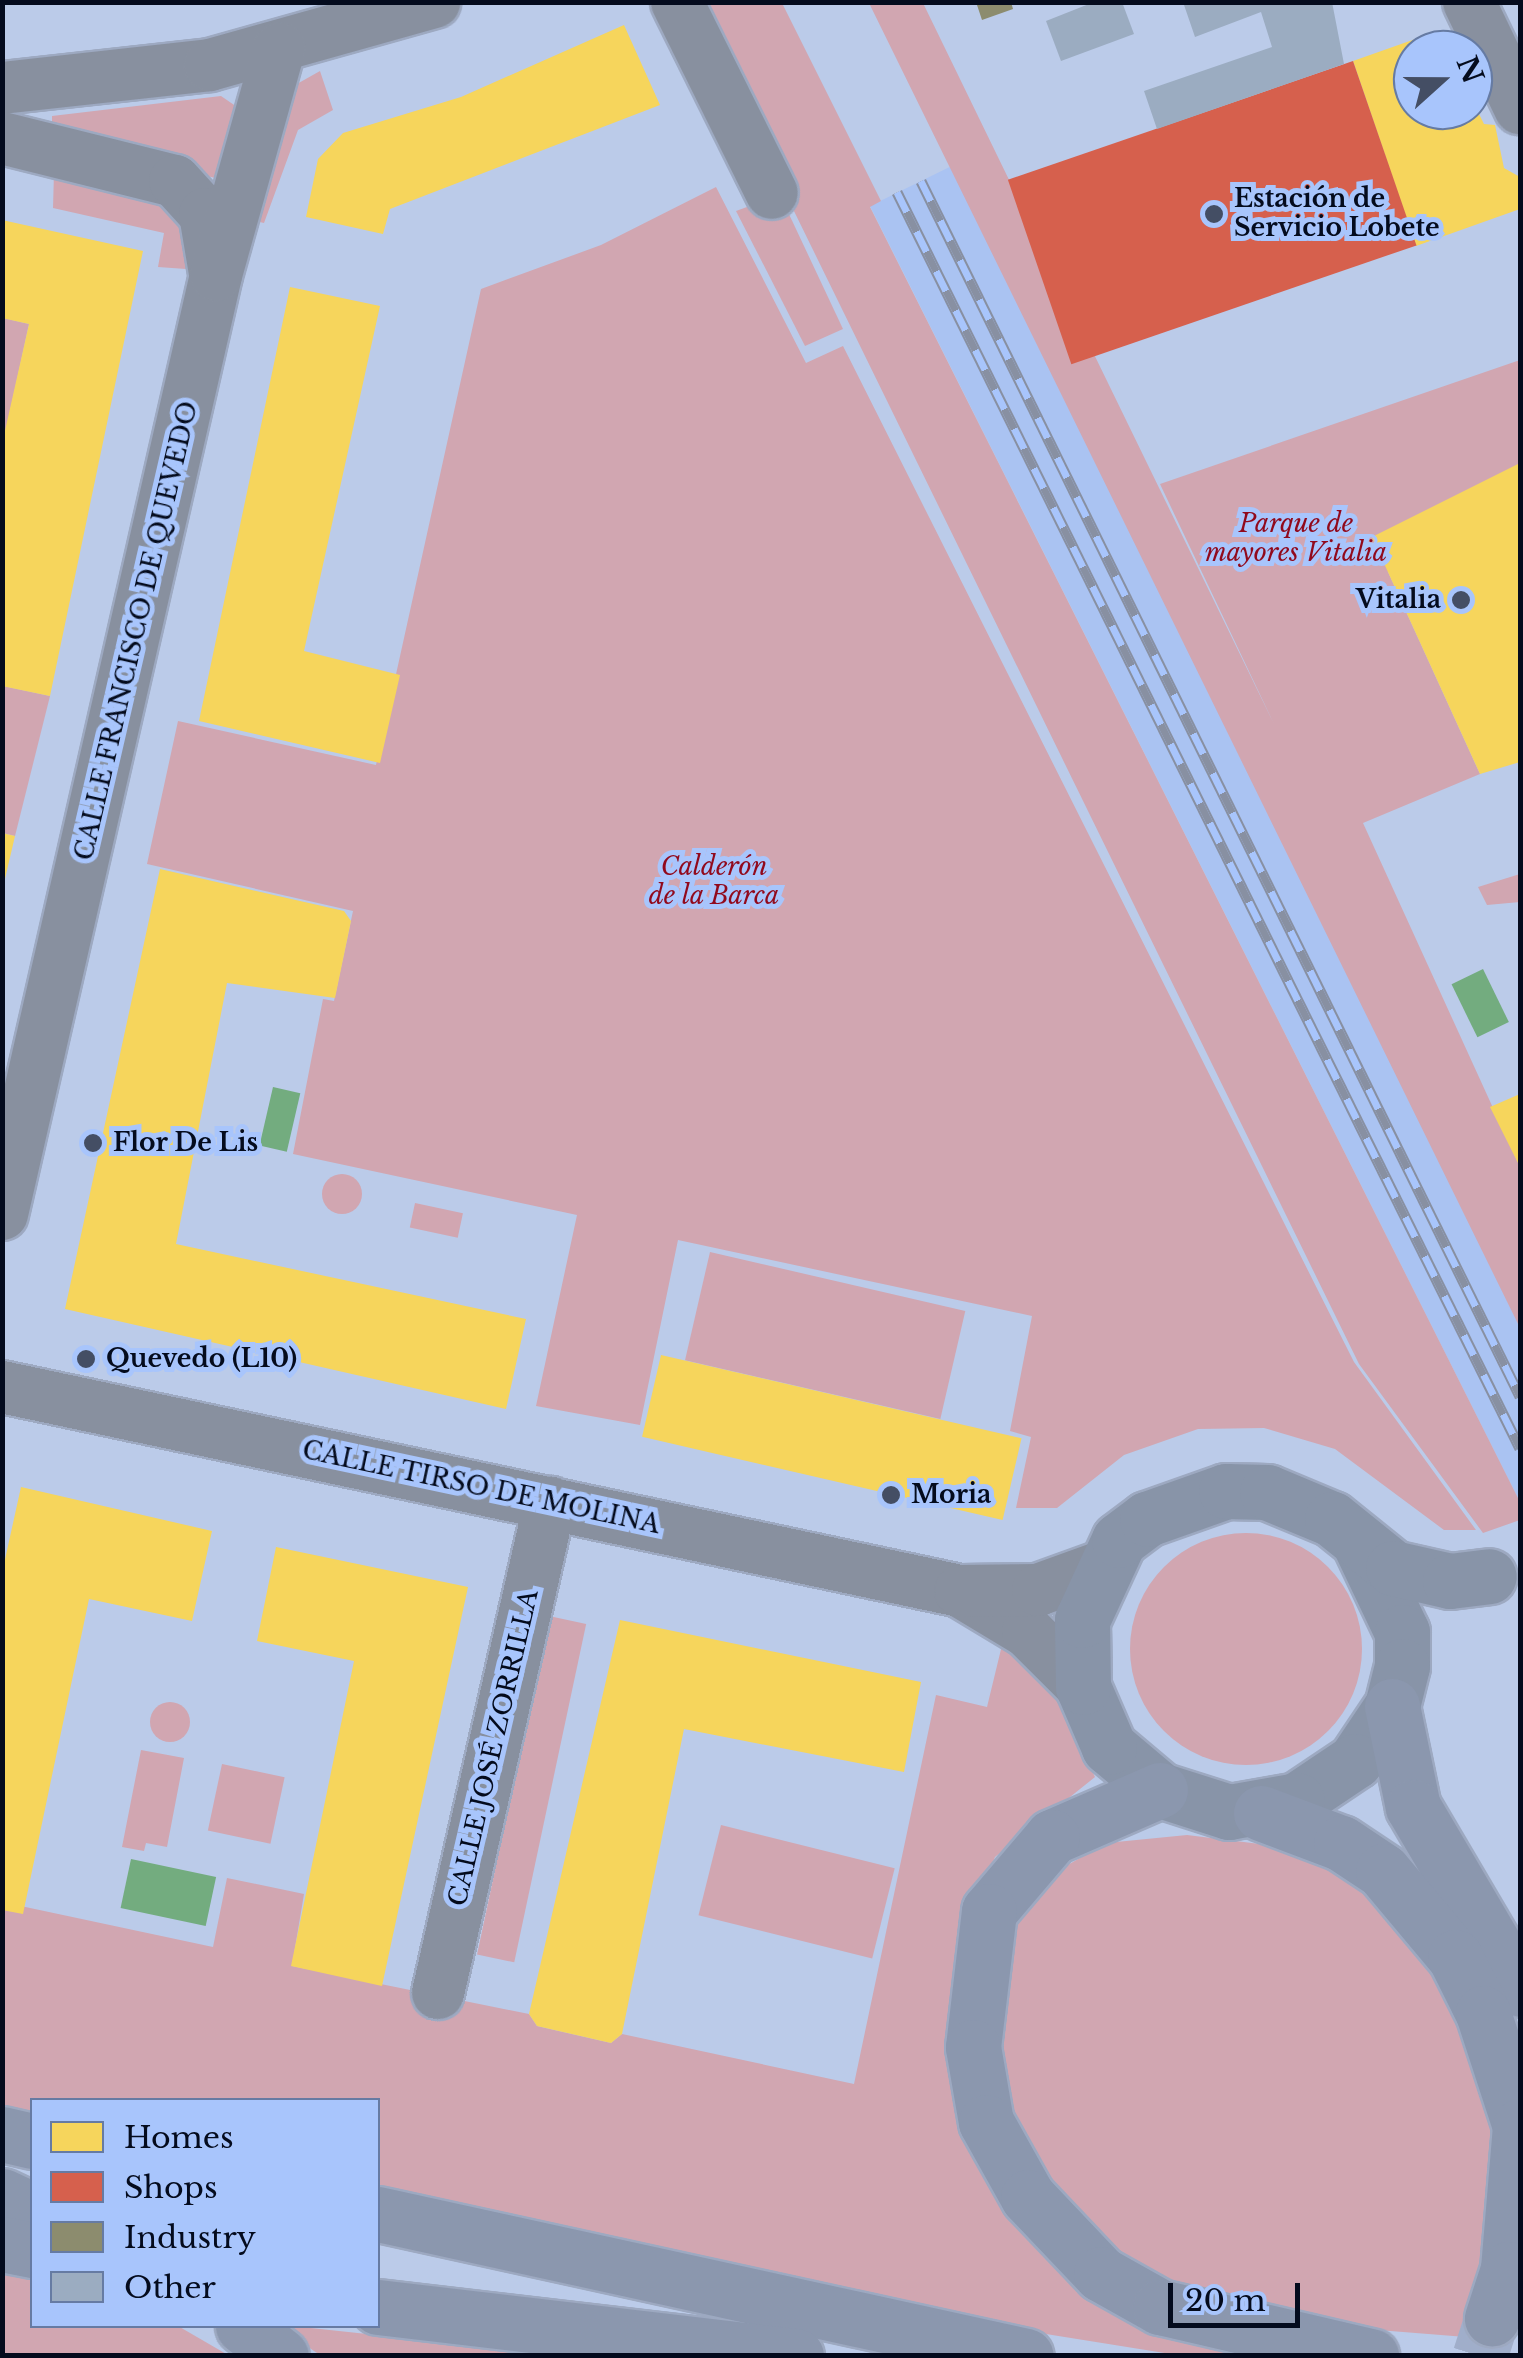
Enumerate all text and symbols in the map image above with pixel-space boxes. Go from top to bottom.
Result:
north arrow [1393,30,1493,130]
text: N [1449,51,1491,88]
place label: Estación de Servicio Lobete [1234,185,1440,244]
marker: Estación de Servicio Lobete [1203,203,1225,225]
street label: CALLE FRANCISCO DE QUEVEDO [70,399,204,863]
park label: Parque de mayores Vitalia [1205,510,1387,569]
place label: Vitalia [1356,585,1441,615]
marker: Vitalia [1450,589,1472,611]
park label: Calderón de la Barca [648,853,780,912]
place label: Flor De Lis [113,1128,258,1158]
marker: Flor De Lis [82,1132,104,1154]
place label: Quevedo (L10) [106,1344,297,1374]
marker: Quevedo (L10) [75,1348,97,1370]
street label: CALLE TIRSO DE MOLINA [299,1435,663,1541]
place label: Moria [911,1480,991,1510]
marker: Moria [880,1484,902,1506]
street label: CALLE JOSÉ ZORRILLA [443,1587,545,1909]
legend [30,2098,380,2328]
text: Homes [124,2119,234,2156]
text: Shops [124,2169,218,2206]
text: Industry [124,2219,256,2256]
scale bar [1173,2263,1306,2325]
text: Other [124,2269,216,2306]
text: 20 m [1185,2282,1266,2319]

